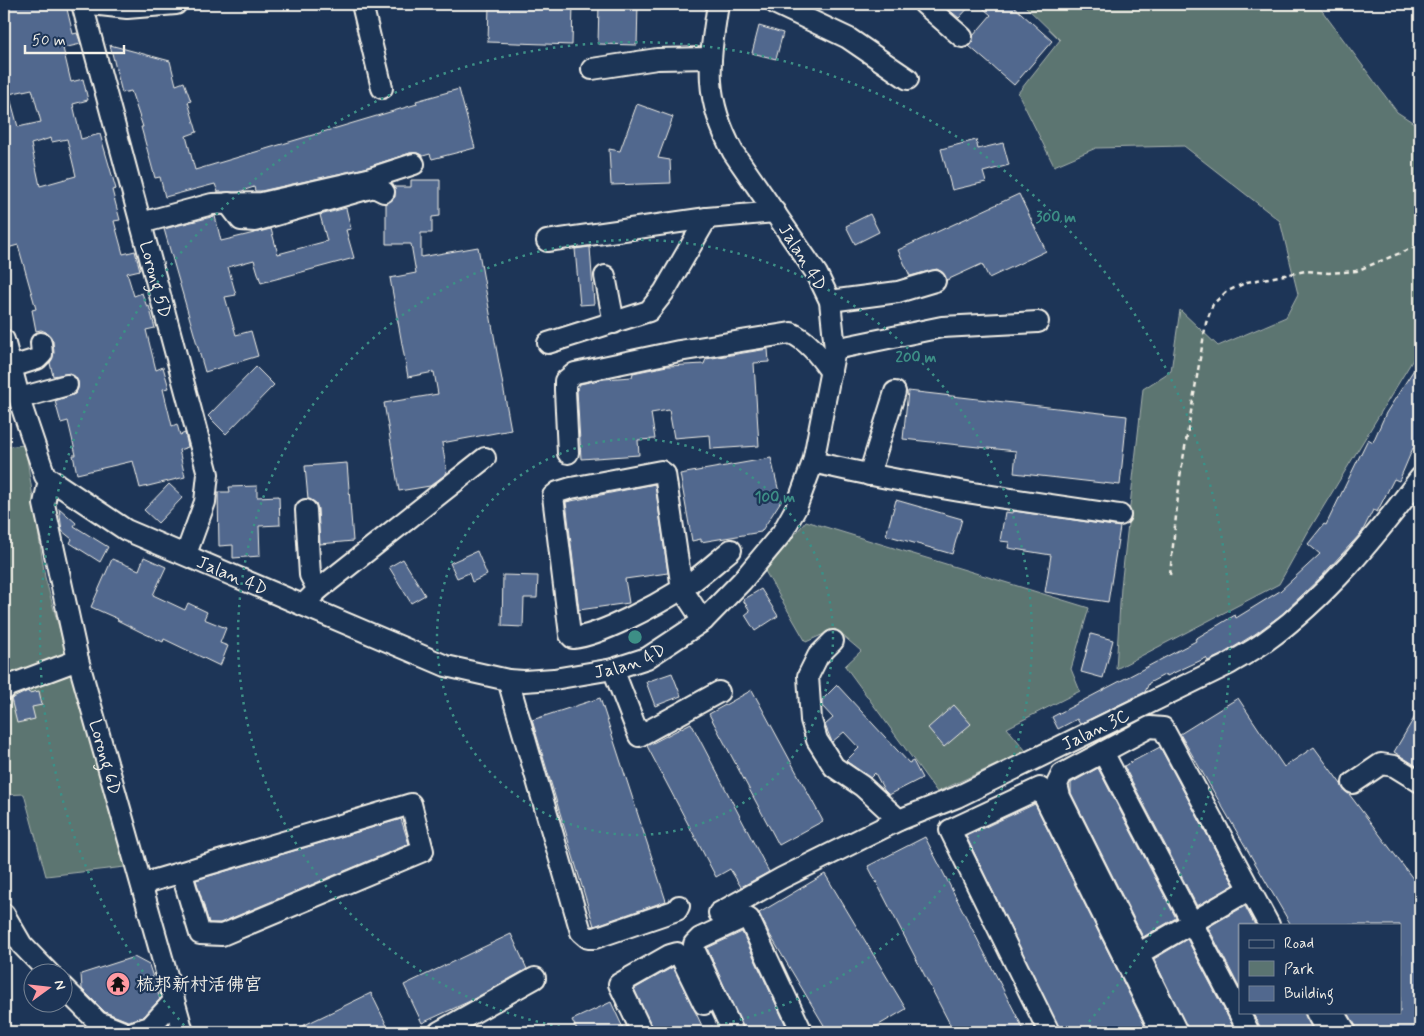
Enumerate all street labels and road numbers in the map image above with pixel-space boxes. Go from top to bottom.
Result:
street label: Jalan 4D [772,220,832,296]
street label: Lorong 5D [133,238,177,321]
street label: Jalan 4D [193,550,271,602]
street label: Jalan 4D [592,638,671,685]
street label: Jalan 3C [1058,703,1134,757]
street label: Lorong 6D [82,717,126,798]

